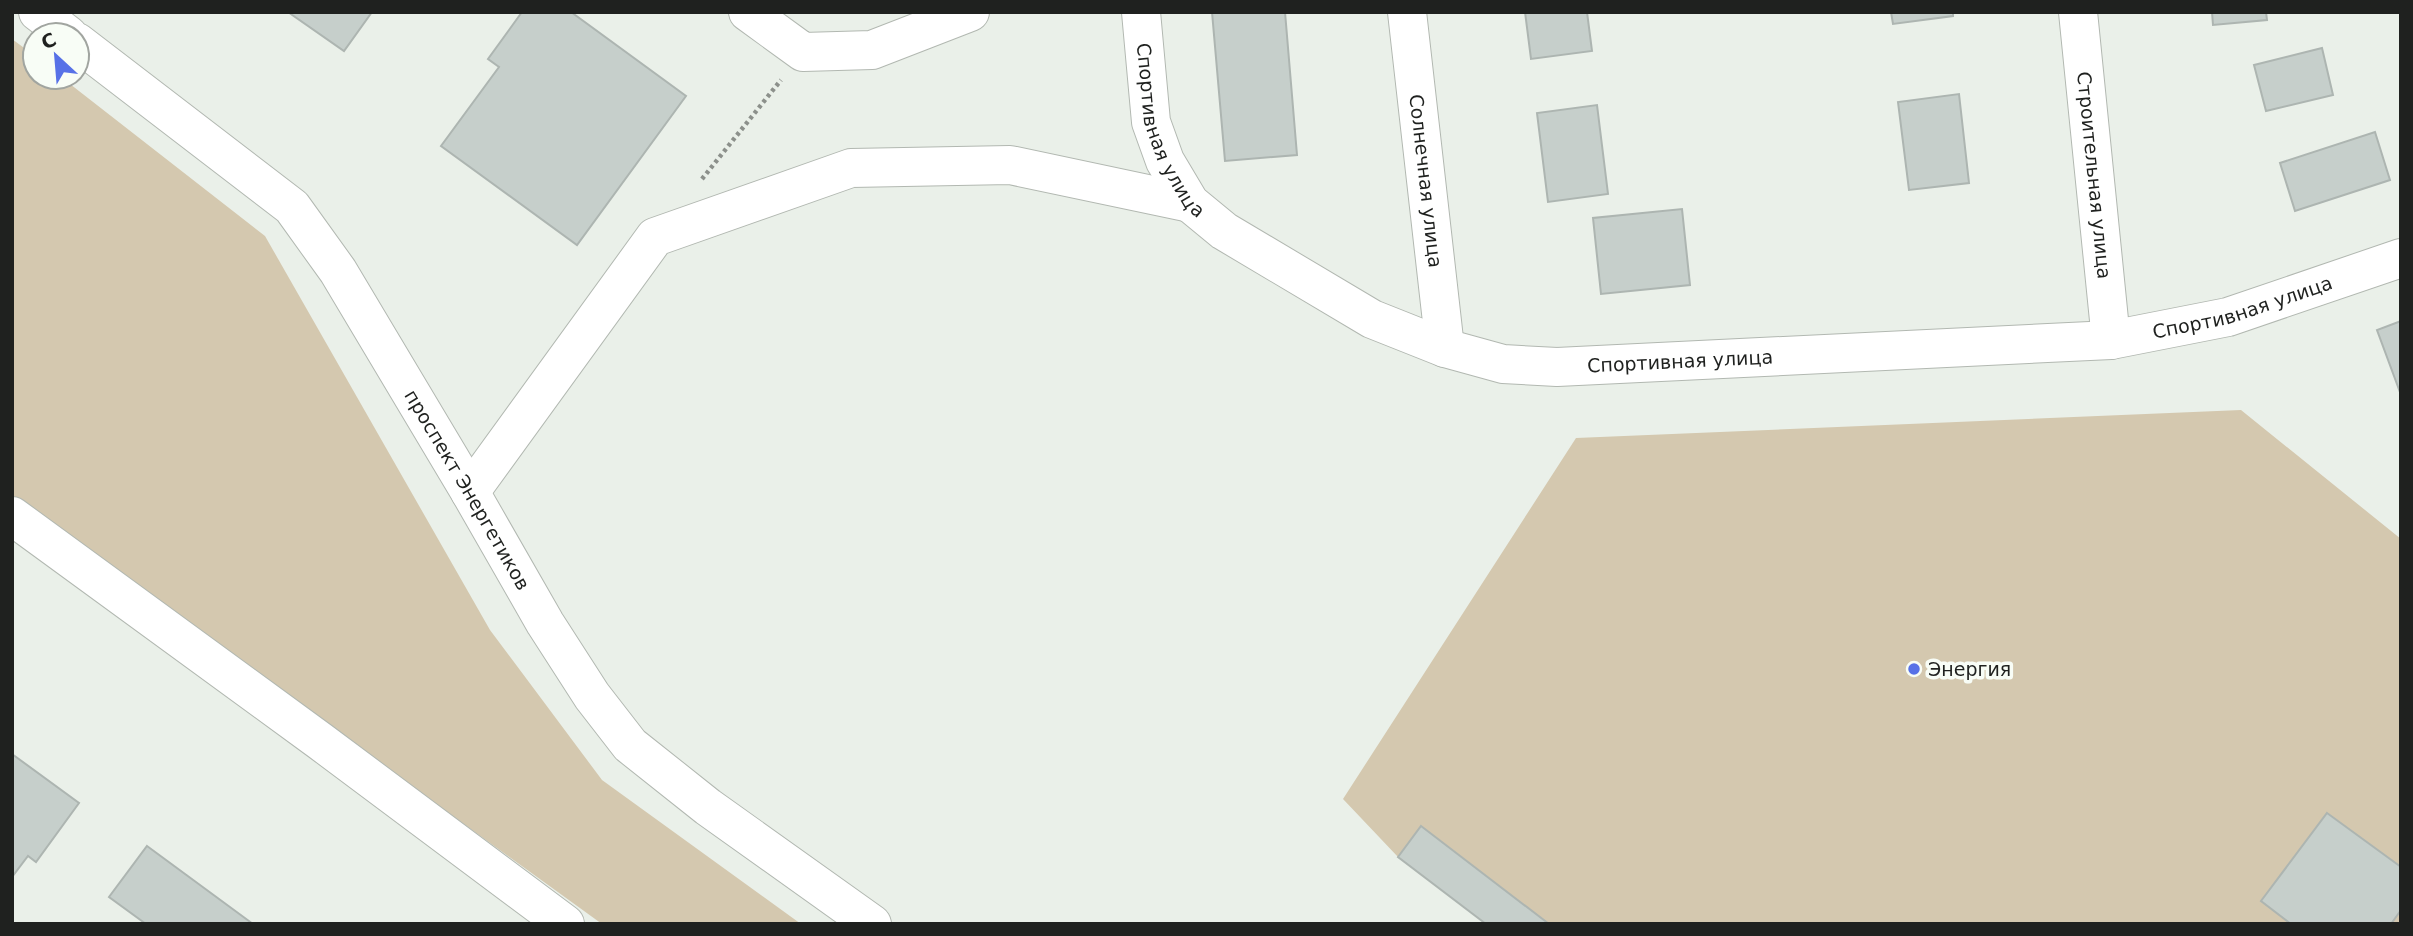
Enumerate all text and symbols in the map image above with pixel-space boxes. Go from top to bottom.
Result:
north arrow [21,21,91,91]
text: С [37,28,60,54]
street label: Спортивная улица [1133,42,1210,222]
street label: Строительная улица [2073,70,2116,280]
street label: Солнечная улица [1405,93,1447,269]
street label: Спортивная улица [2151,271,2335,343]
street label: Спортивная улица [1587,345,1773,377]
street label: проспект Энергетиков [400,386,535,594]
place label: Энергия [1928,658,2011,680]
marker: Энергия [1906,661,1922,677]

